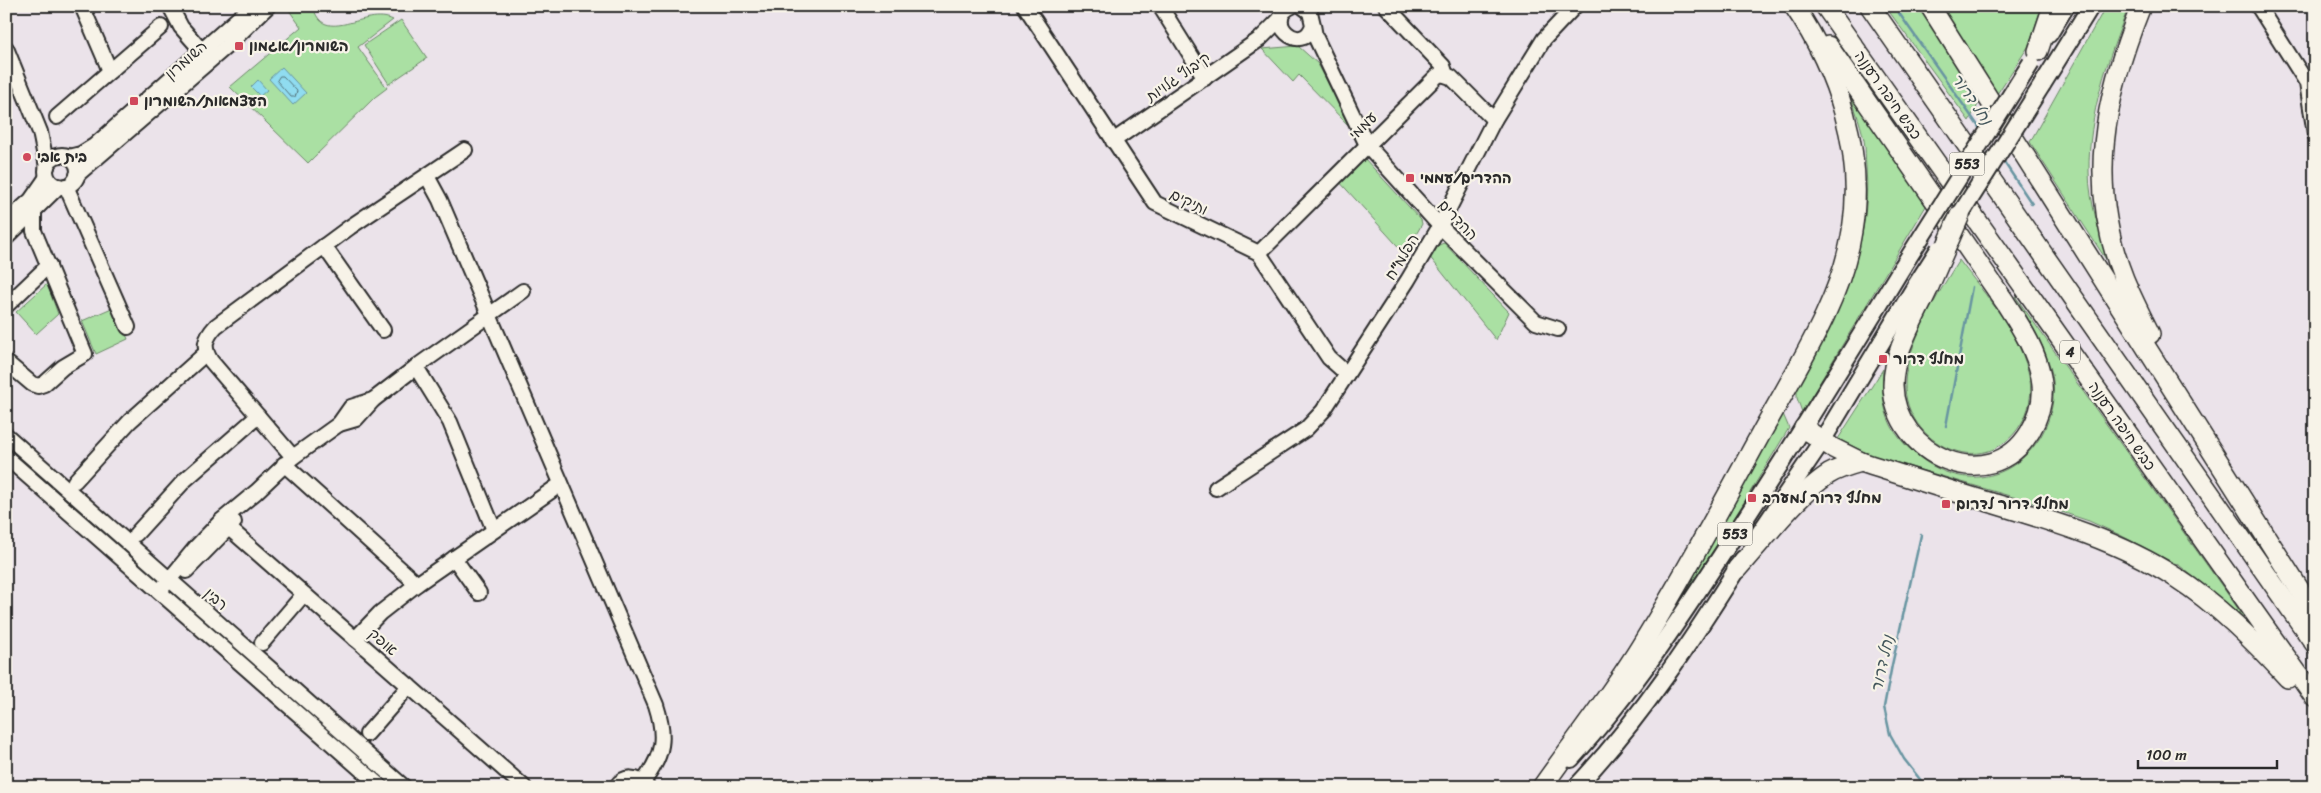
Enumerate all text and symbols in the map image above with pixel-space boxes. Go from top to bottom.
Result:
place label: השומרון/אגמון [249,33,349,59]
street label: השומרון [159,34,213,86]
marker: השומרון/אגמון [233,40,245,52]
street label: קיבוץ גלויות [1139,45,1216,109]
street label: כביש חיפה רעננה [1847,45,1929,145]
water label: נחל דרור [1943,67,2001,132]
place label: העצמאות/השומרון [144,88,267,114]
marker: העצמאות/השומרון [128,95,140,107]
street label: עממי [1343,105,1384,146]
place label: בית אבי [37,144,87,170]
marker: בית אבי [21,151,33,163]
road number: 553 [1950,152,1984,175]
place label: ההדרים/עממי [1420,165,1512,191]
marker: ההדרים/עממי [1404,172,1416,184]
street label: ותיקים [1165,182,1213,222]
street label: ההדרים [1432,193,1484,247]
street label: הפלמ"ח [1378,229,1426,285]
road number: 4 [2060,341,2080,364]
place label: מחלף דרור [1893,346,1964,372]
marker: מחלף דרור [1877,353,1889,365]
street label: כביש חיפה רעננה [2081,376,2163,476]
place label: מחלף דרור למערב [1762,485,1882,511]
place label: מחלף דרור לדרום [1956,491,2069,517]
marker: מחלף דרור למערב [1746,492,1758,504]
marker: מחלף דרור לדרום [1940,498,1952,510]
road number: 553 [1718,522,1752,546]
street label: רבין [198,581,234,617]
street label: אופק [362,621,404,663]
water label: נחל דרור [1862,631,1902,695]
scale bar [2138,738,2277,770]
text: 100 m [2146,742,2187,768]

